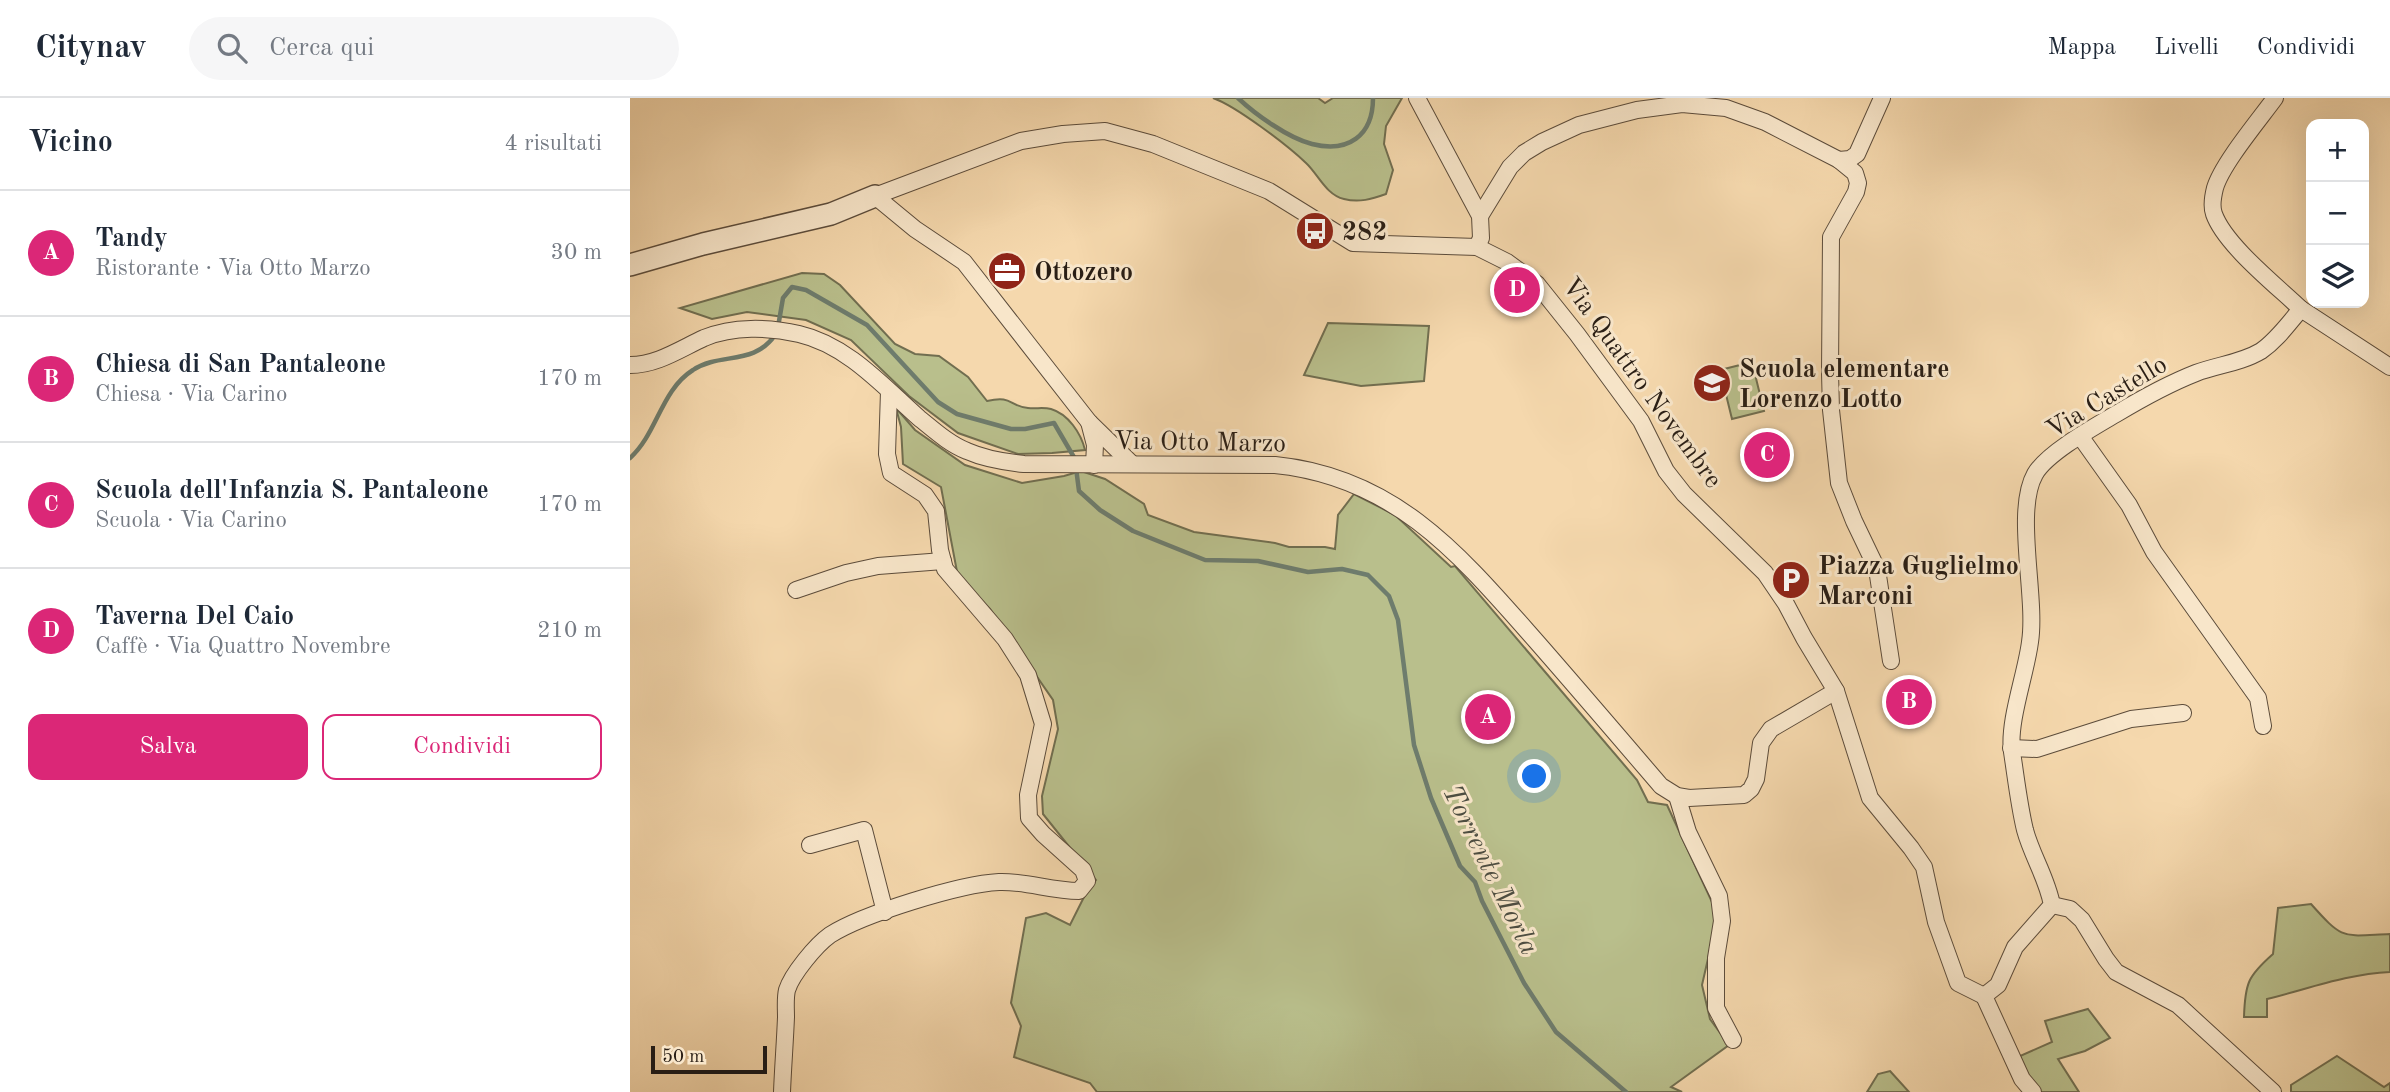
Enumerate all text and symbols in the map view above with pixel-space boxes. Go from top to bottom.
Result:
search box [189,17,679,80]
icon: search [213,29,251,67]
text: Citynav [35,32,147,65]
text: Cerca qui [269,35,374,61]
text: Mappa [2048,36,2116,60]
text: Livelli [2154,36,2219,60]
text: Condividi [2257,36,2355,60]
map controls [2306,119,2369,308]
button: + [2306,119,2369,182]
text: Vicino [28,128,113,158]
text: 4 risultati [504,132,602,155]
button: − [2306,182,2369,245]
bus stop icon: 282 [1294,210,1336,252]
place label: 282 [1342,220,1387,246]
text: Tandy [95,226,168,252]
text: A [42,241,60,264]
text: 30 m [551,241,602,264]
button: layers [2306,245,2369,308]
office icon: Ottozero [986,250,1028,292]
text: Ristorante · Via Otto Marzo [95,257,371,280]
place label: Ottozero [1034,260,1133,286]
pin: D [1494,264,1540,316]
street label: Via Quattro Novembre [1557,273,1726,493]
text: Chiesa di San Pantaleone [95,352,386,378]
street label: Via Castello [2042,352,2172,444]
place label: Scuola elementare Lorenzo Lotto [1739,357,1950,413]
school or university icon: Scuola elementare Lorenzo Lotto [1691,362,1733,404]
text: B [43,367,59,390]
text: 170 m [537,367,602,390]
text: Chiesa · Via Carino [95,383,287,406]
street label: Via Otto Marzo [1114,428,1286,458]
pin: C [1744,429,1790,481]
text: Scuola dell'Infanzia S. Pantaleone [95,478,489,504]
text: C [43,493,59,516]
text: 170 m [537,493,602,516]
text: Scuola · Via Carino [95,509,287,532]
place label: Piazza Guglielmo Marconi [1818,554,2019,610]
parking icon: Piazza Guglielmo Marconi [1770,559,1812,601]
text: Taverna Del Caio [95,604,294,630]
text: D [42,619,60,642]
text: 210 m [537,619,602,642]
text: Caffè · Via Quattro Novembre [95,635,391,658]
pin: B [1886,676,1932,728]
pin: A [1465,691,1511,743]
button: Salva [28,714,308,780]
button: Condividi [322,714,602,780]
your location [1517,759,1551,793]
water label: Torrente Morla [1436,781,1542,960]
scale bar [651,1043,766,1075]
text: 50 m [662,1048,704,1067]

